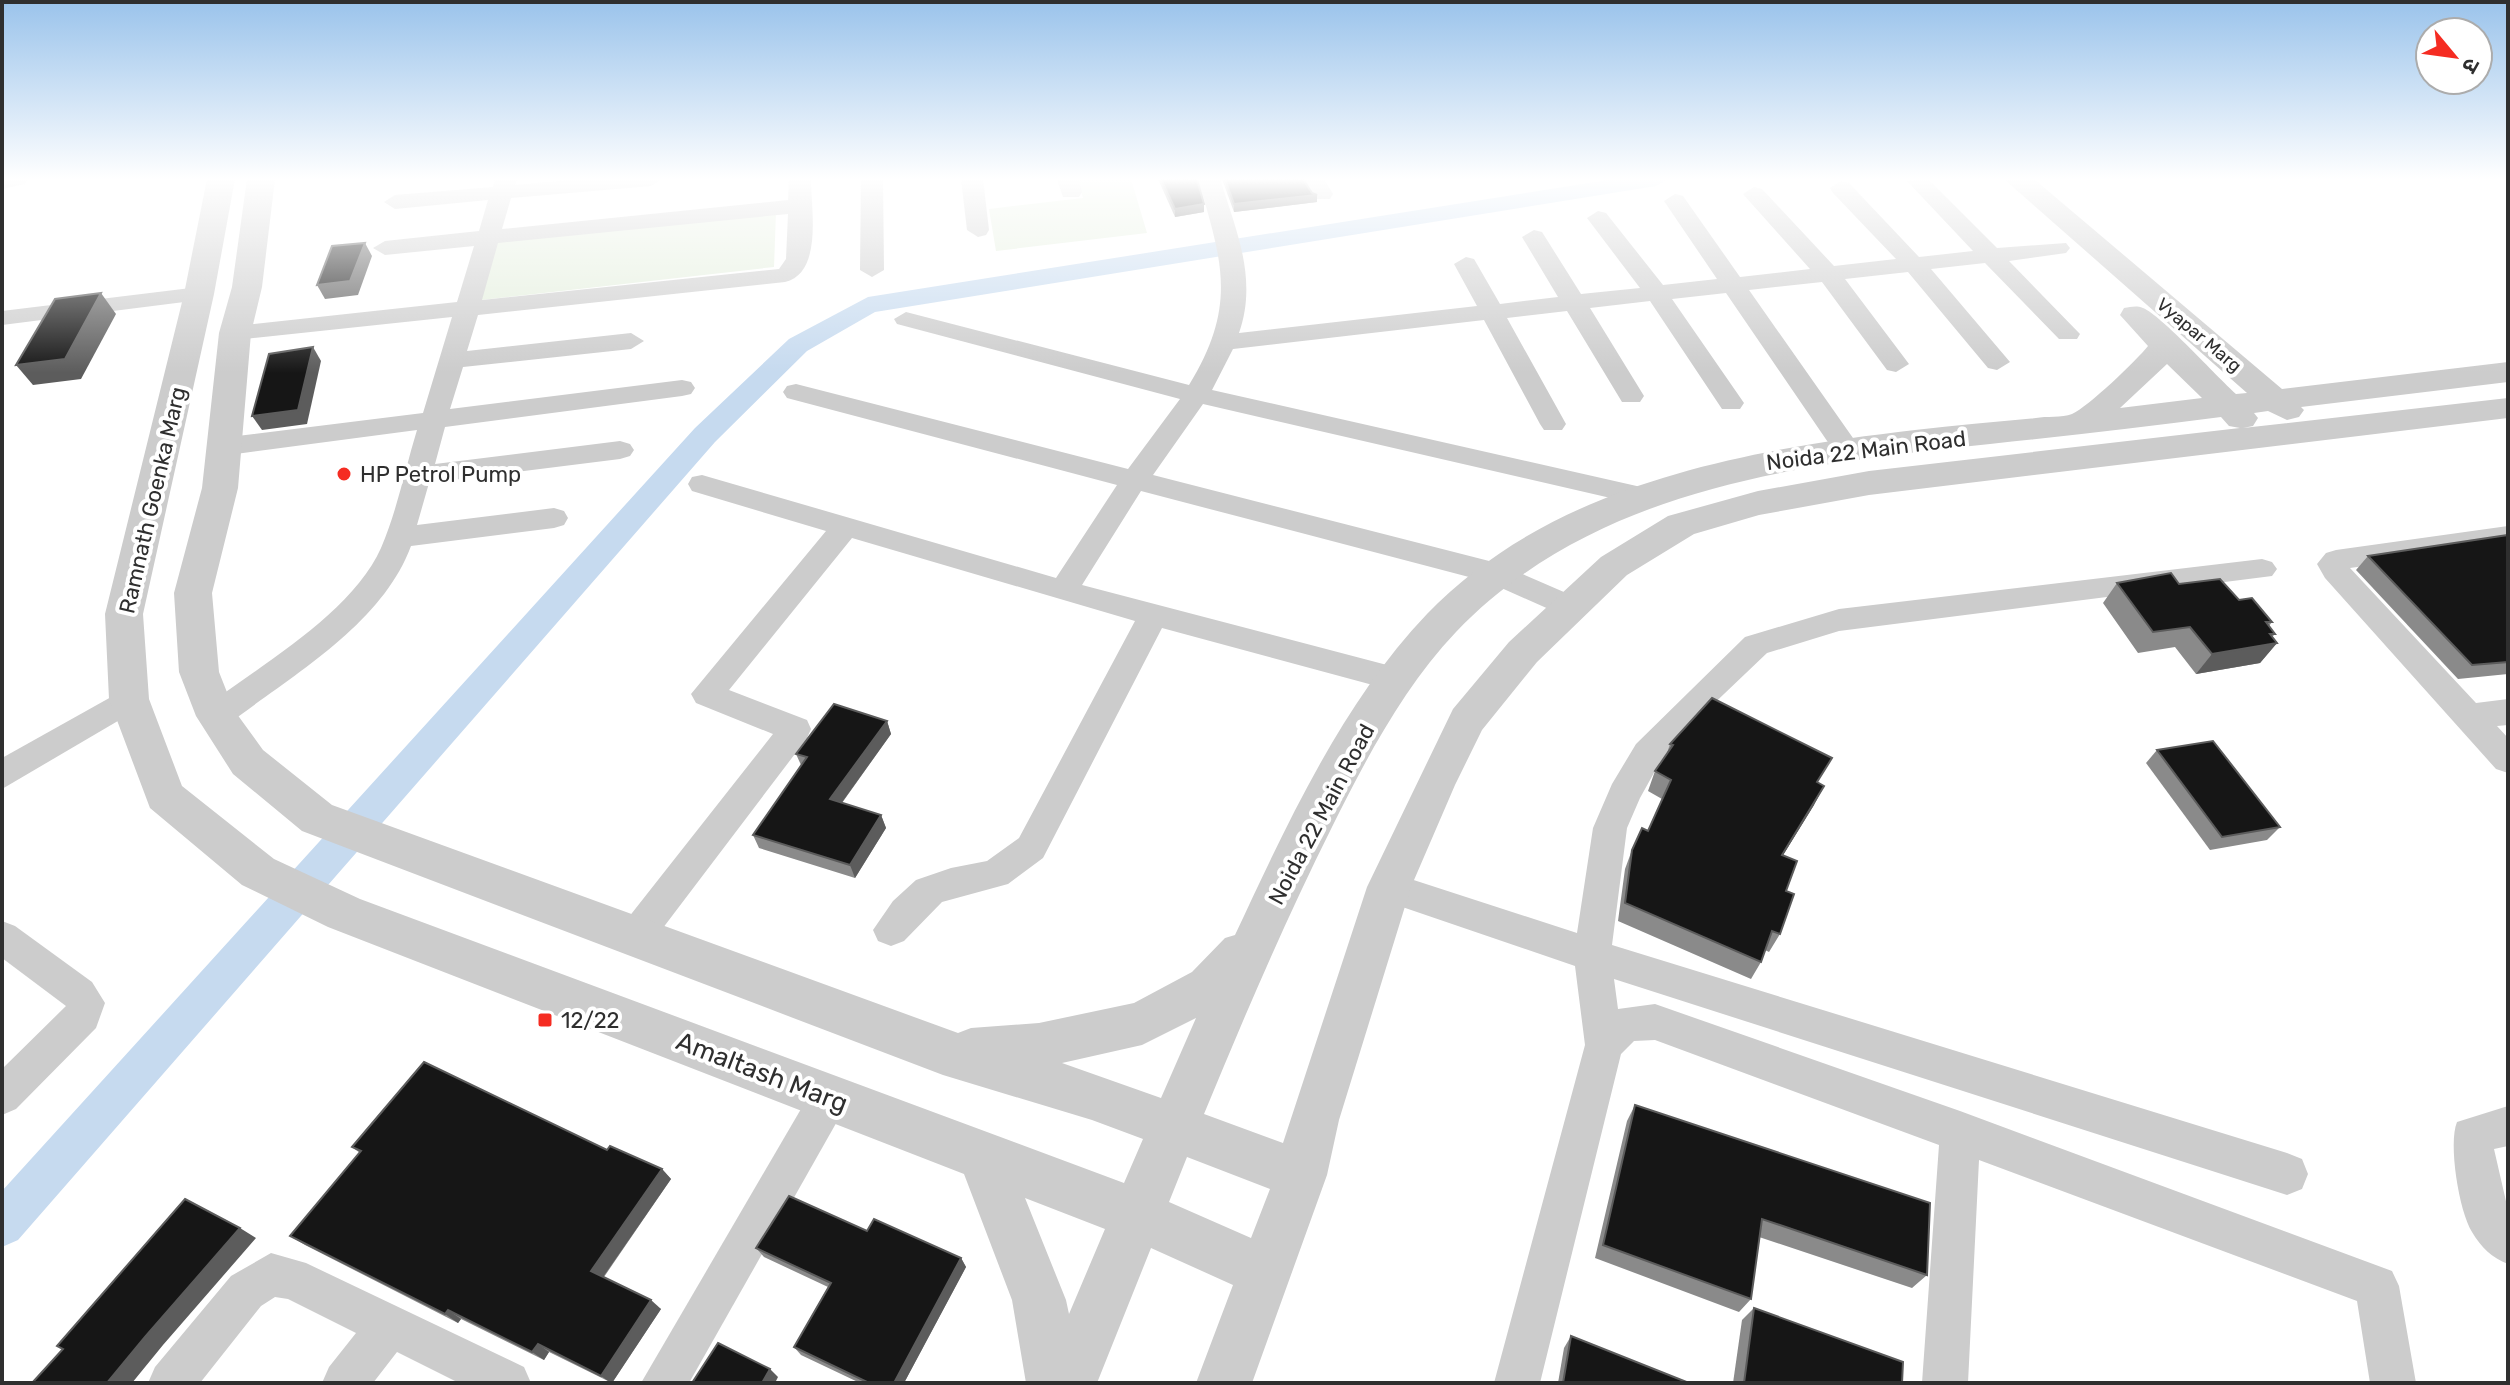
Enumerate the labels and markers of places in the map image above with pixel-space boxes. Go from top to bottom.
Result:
place label: HP Petrol Pump [360,461,521,488]
marker: HP Petrol Pump [335,465,353,483]
place label: 12/22 [561,1007,619,1034]
marker: 12/22 [536,1011,554,1029]

